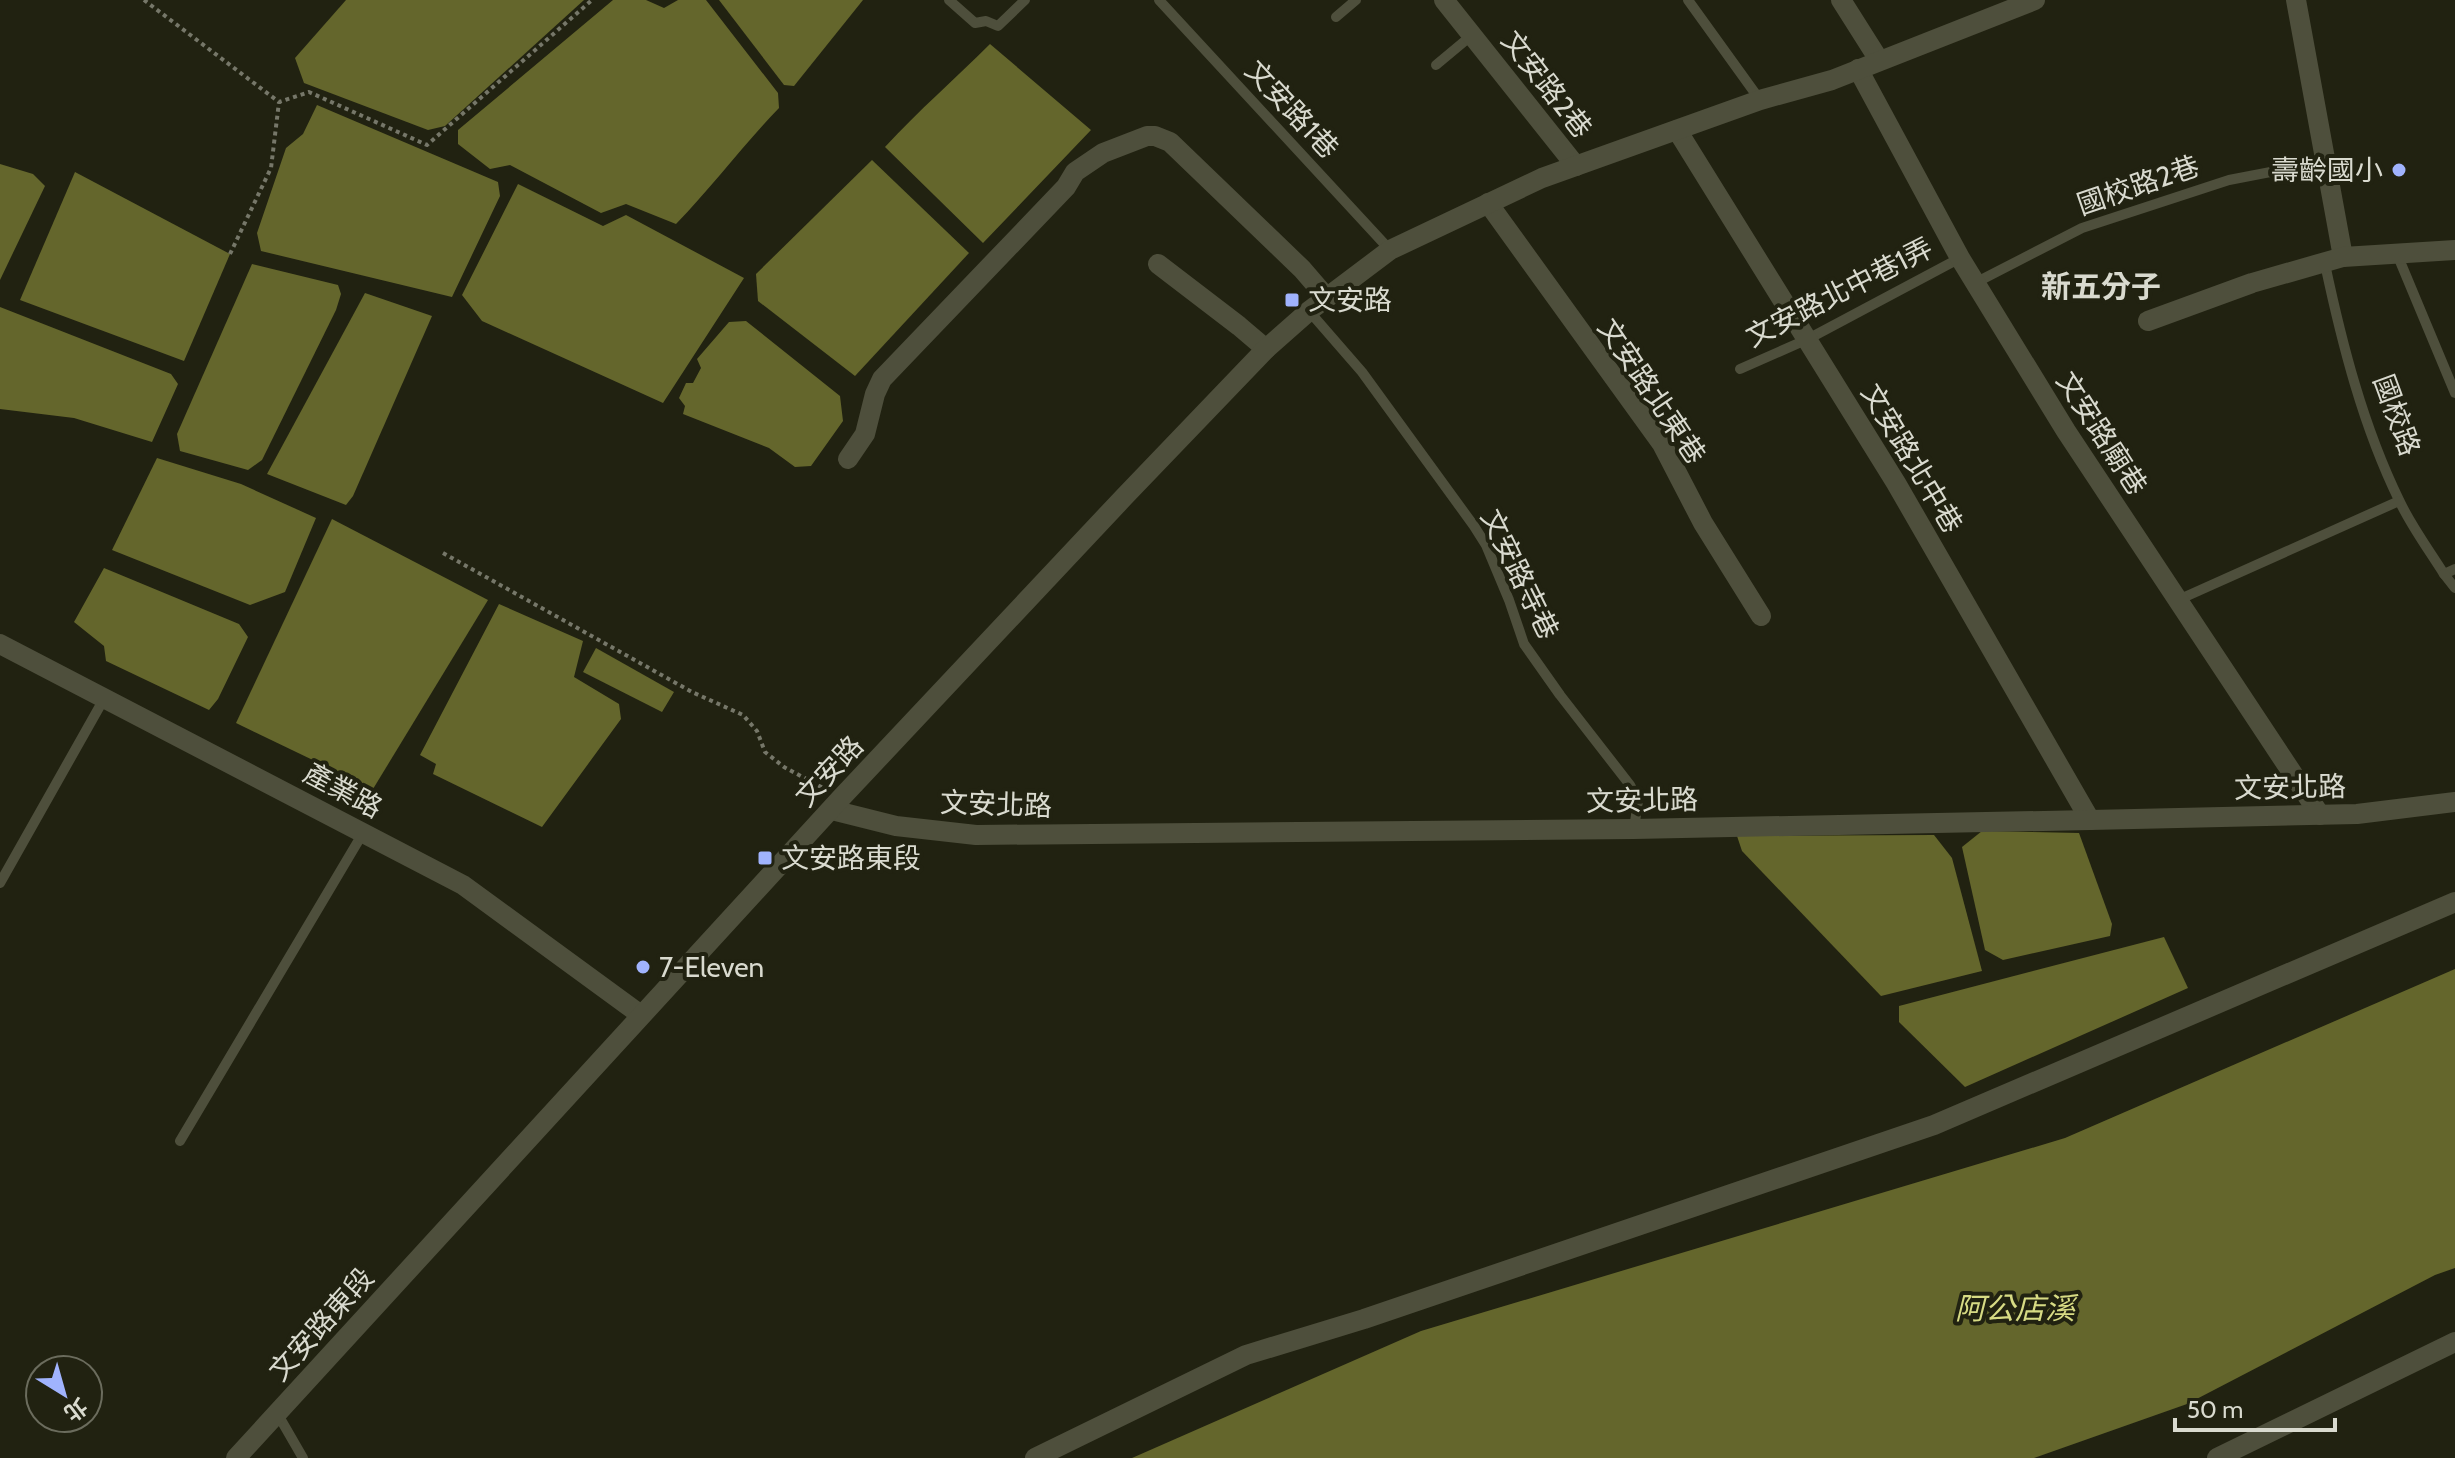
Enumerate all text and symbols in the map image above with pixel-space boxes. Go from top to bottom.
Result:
street label: 文安路2巷 [1495,24,1599,144]
street label: 文安路1巷 [1238,53,1346,165]
street label: 國校路2巷 [2073,148,2203,222]
place label: 壽齡國小 [2271,153,2383,187]
marker: 壽齡國小 [2390,161,2408,179]
street label: 文安路北中巷1弄 [1740,230,1938,354]
district label: 新五分子 [2041,268,2161,305]
place label: 文安路 [1308,283,1392,317]
marker: 文安路 [1283,291,1301,309]
street label: 文安路北東巷 [1591,312,1713,470]
street label: 文安路廟巷 [2050,365,2154,501]
street label: 國校路 [2367,370,2427,460]
street label: 文安路北中巷 [1854,377,1970,539]
street label: 文安路寺巷 [1474,504,1566,644]
street label: 文安路 [788,729,870,813]
street label: 產業路 [298,755,388,825]
street label: 文安北路 [2234,769,2346,805]
street label: 文安北路 [1586,782,1698,818]
street label: 文安北路 [939,785,1053,823]
place label: 文安路東段 [781,841,921,875]
marker: 文安路東段 [756,849,774,867]
place label: 7-Eleven [659,950,764,984]
marker: 7-Eleven [634,958,652,976]
street label: 文安路東段 [262,1261,380,1387]
water label: 阿公店溪 [1955,1290,2079,1327]
north arrow [24,1354,104,1434]
scale bar [2175,1382,2335,1432]
text: 北 [59,1392,93,1427]
text: 50 m [2187,1395,2243,1424]

